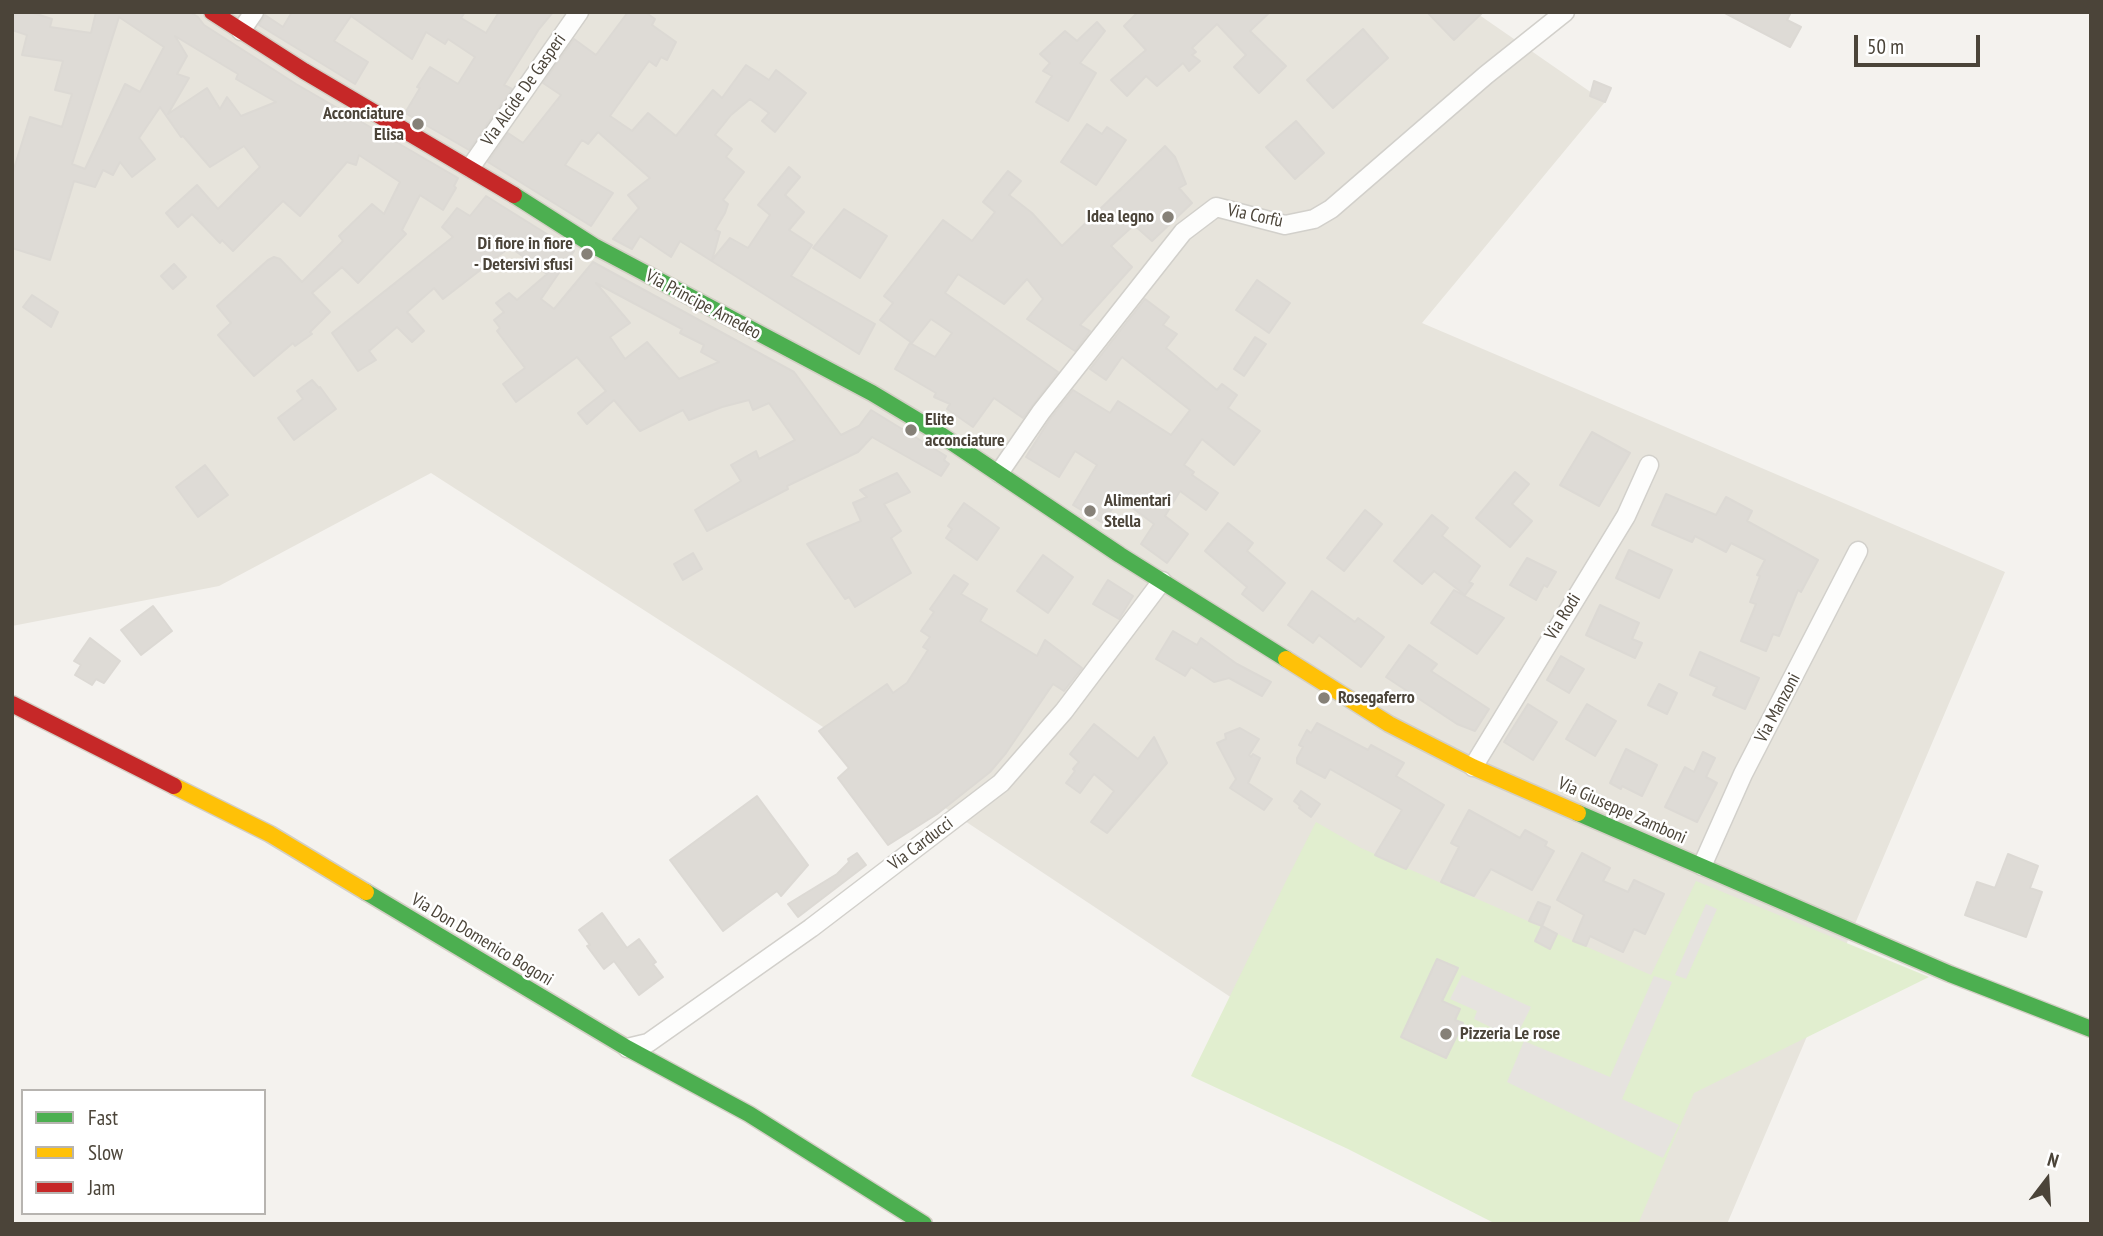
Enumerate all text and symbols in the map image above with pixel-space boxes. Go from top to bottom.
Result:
scale bar [1858,21,1984,65]
street label: Via Alcide De Gasperi [477,30,571,150]
text: 50 m [1867,33,1904,60]
place label: Acconciature Elisa [323,103,404,146]
marker: Acconciature Elisa [410,116,426,132]
street label: Via Corfù [1225,200,1285,232]
place label: Idea legno [1087,206,1154,228]
marker: Idea legno [1160,209,1176,225]
place label: Di fiore in fiore - Detersivi sfusi [474,233,573,276]
marker: Di fiore in fiore - Detersivi sfusi [579,246,595,262]
street label: Via Principe Amedeo [642,266,764,344]
place label: Elite acconciature [925,409,1005,452]
marker: Elite acconciature [903,422,919,438]
place label: Alimentari Stella [1104,490,1171,532]
marker: Alimentari Stella [1082,503,1098,519]
street label: Via Rodi [1540,590,1586,644]
street label: Via Manzoni [1751,670,1805,746]
place label: Rosegaferro [1338,687,1415,709]
marker: Rosegaferro [1316,690,1332,706]
street label: Via Giuseppe Zamboni [1554,773,1690,849]
street label: Via Carducci [884,813,958,875]
street label: Via Don Domenico Bogoni [407,889,557,991]
place label: Pizzeria Le rose [1460,1023,1560,1045]
marker: Pizzeria Le rose [1438,1026,1454,1042]
legend [21,1089,266,1215]
text: Fast [88,1104,118,1131]
text: Slow [88,1139,123,1166]
north arrow [2012,1145,2082,1215]
text: N [2045,1147,2062,1173]
text: Jam [88,1174,115,1201]

